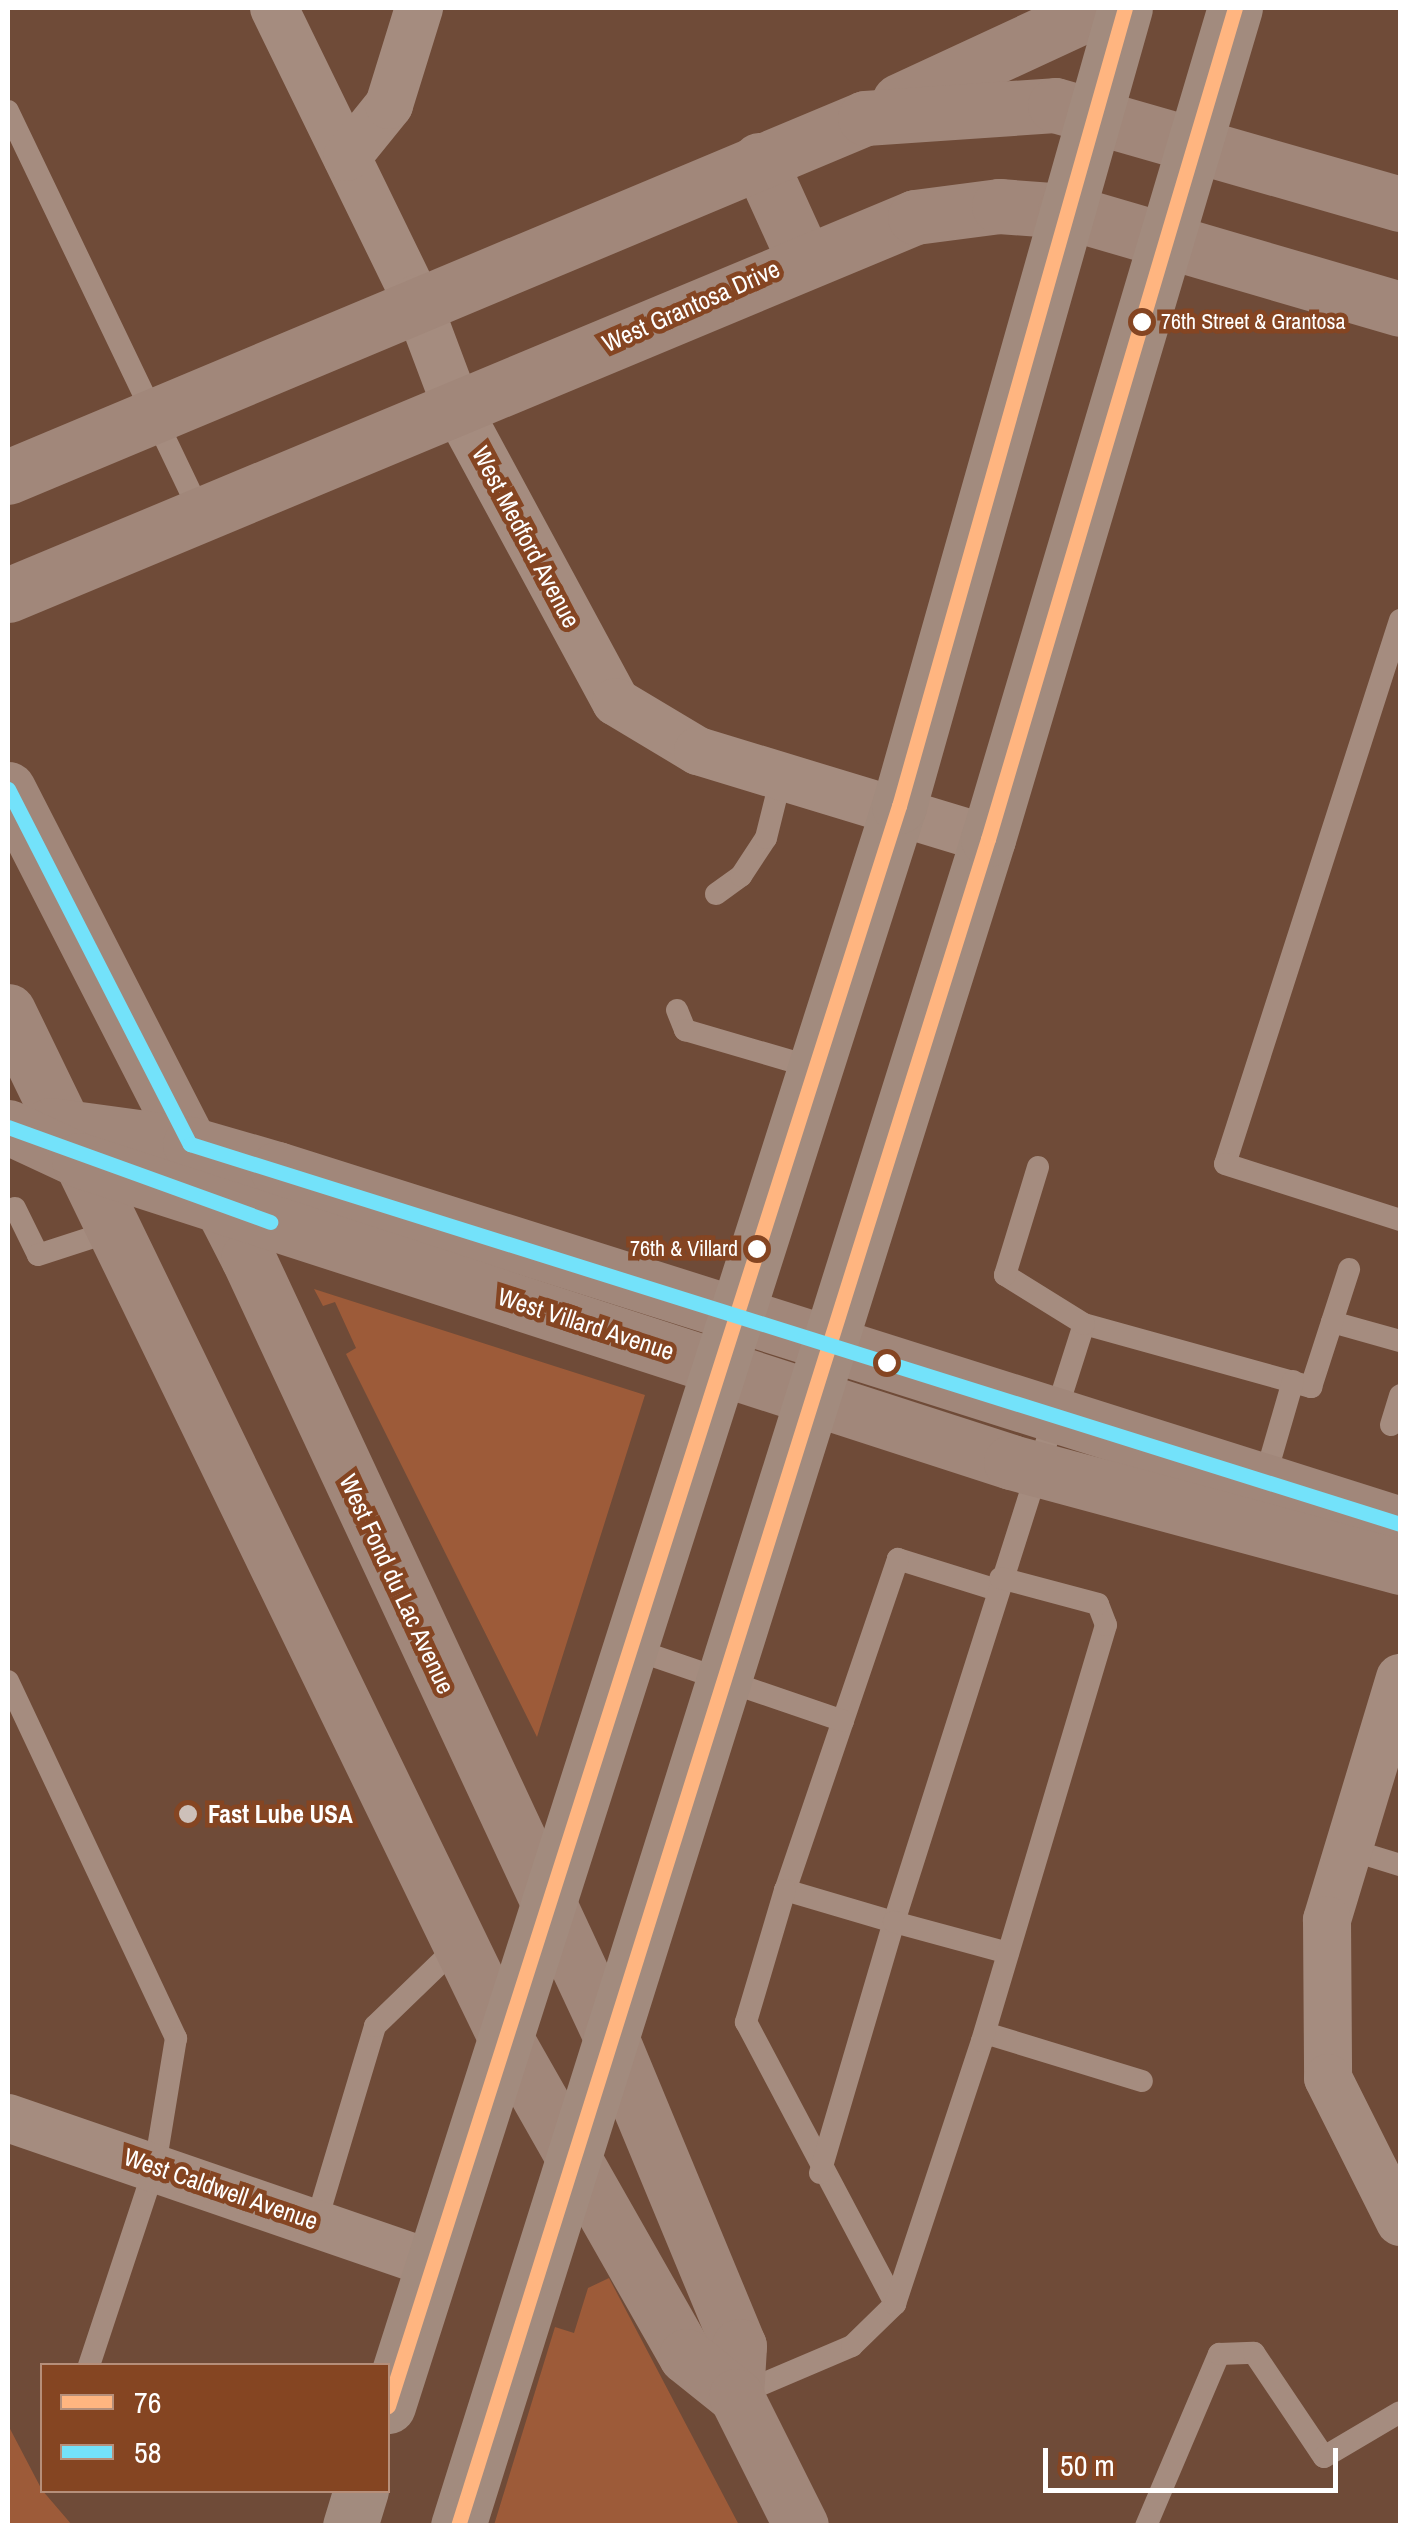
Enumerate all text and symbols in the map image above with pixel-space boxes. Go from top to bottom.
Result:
street label: West Grantosa Drive [598,253,784,359]
place label: 76th Street & Grantosa [1161,309,1346,335]
marker: 76th Street & Grantosa [1132,312,1152,332]
street label: West Medford Avenue [465,441,587,633]
place label: 76th & Villard [630,1236,738,1262]
marker: 76th & Villard [747,1239,767,1259]
street label: West Villard Avenue [494,1281,678,1367]
unlabelled marker [877,1353,897,1373]
street label: West Fond du Lac Avenue [333,1469,461,1699]
place label: Fast Lube USA [208,1799,353,1829]
marker: Fast Lube USA [177,1803,199,1825]
street label: West Caldwell Avenue [119,2142,323,2236]
legend [40,2363,390,2493]
text: 76 [134,2382,161,2422]
scale bar [1048,2428,1343,2490]
text: 58 [134,2432,161,2472]
text: 50 m [1060,2445,1115,2485]

